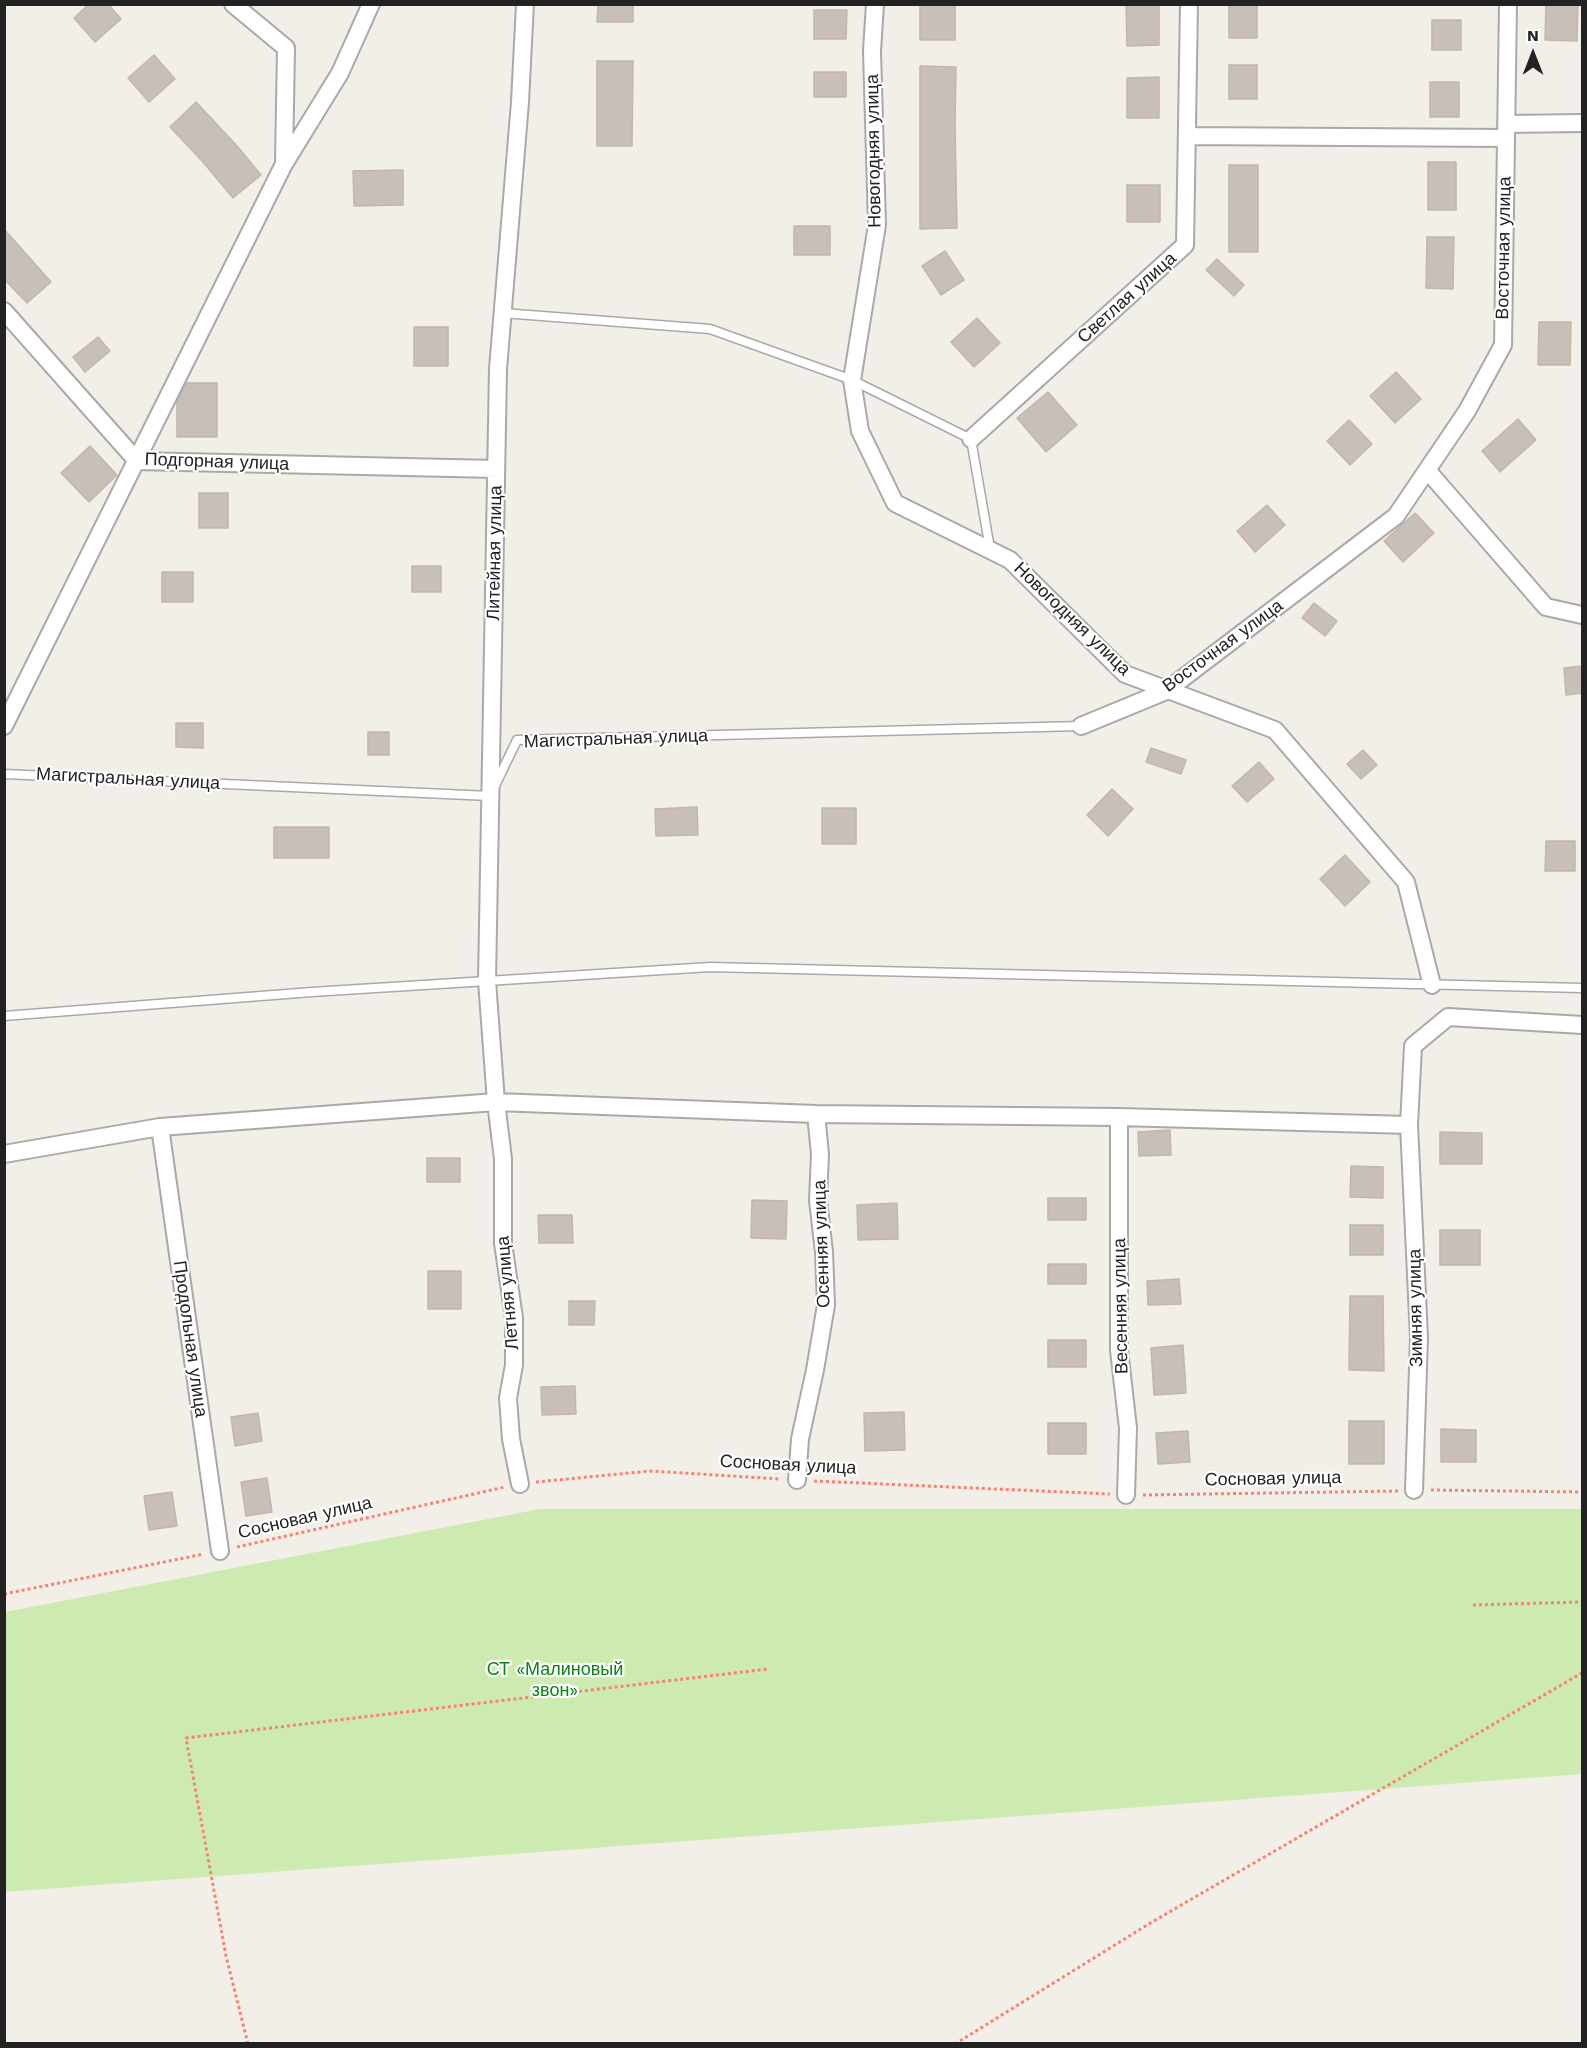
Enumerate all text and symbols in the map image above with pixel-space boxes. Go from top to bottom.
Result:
north arrow [1503,24,1563,84]
text: N [1527,26,1539,45]
street label: Новогодняя улица [862,74,886,228]
street label: Восточная улица [1492,176,1516,320]
street label: Светлая улица [1073,248,1181,348]
street label: Подгорная улица [144,449,290,475]
street label: Литейная улица [483,485,507,621]
street label: Новогодняя улица [1009,558,1135,680]
street label: Восточная улица [1159,595,1287,697]
street label: Магистральная улица [524,725,708,753]
street label: Магистральная улица [35,763,221,795]
street label: Осенняя улица [809,1180,835,1308]
street label: Летняя улица [492,1235,524,1351]
street label: Весенняя улица [1109,1238,1133,1374]
street label: Зимняя улица [1404,1249,1428,1367]
street label: Продольная улица [168,1259,212,1419]
street label: Сосновая улица [719,1451,857,1479]
street label: Сосновая улица [1204,1467,1342,1491]
street label: Сосновая улица [236,1492,374,1544]
park label: СТ «Малиновый звон» [487,1659,623,1702]

